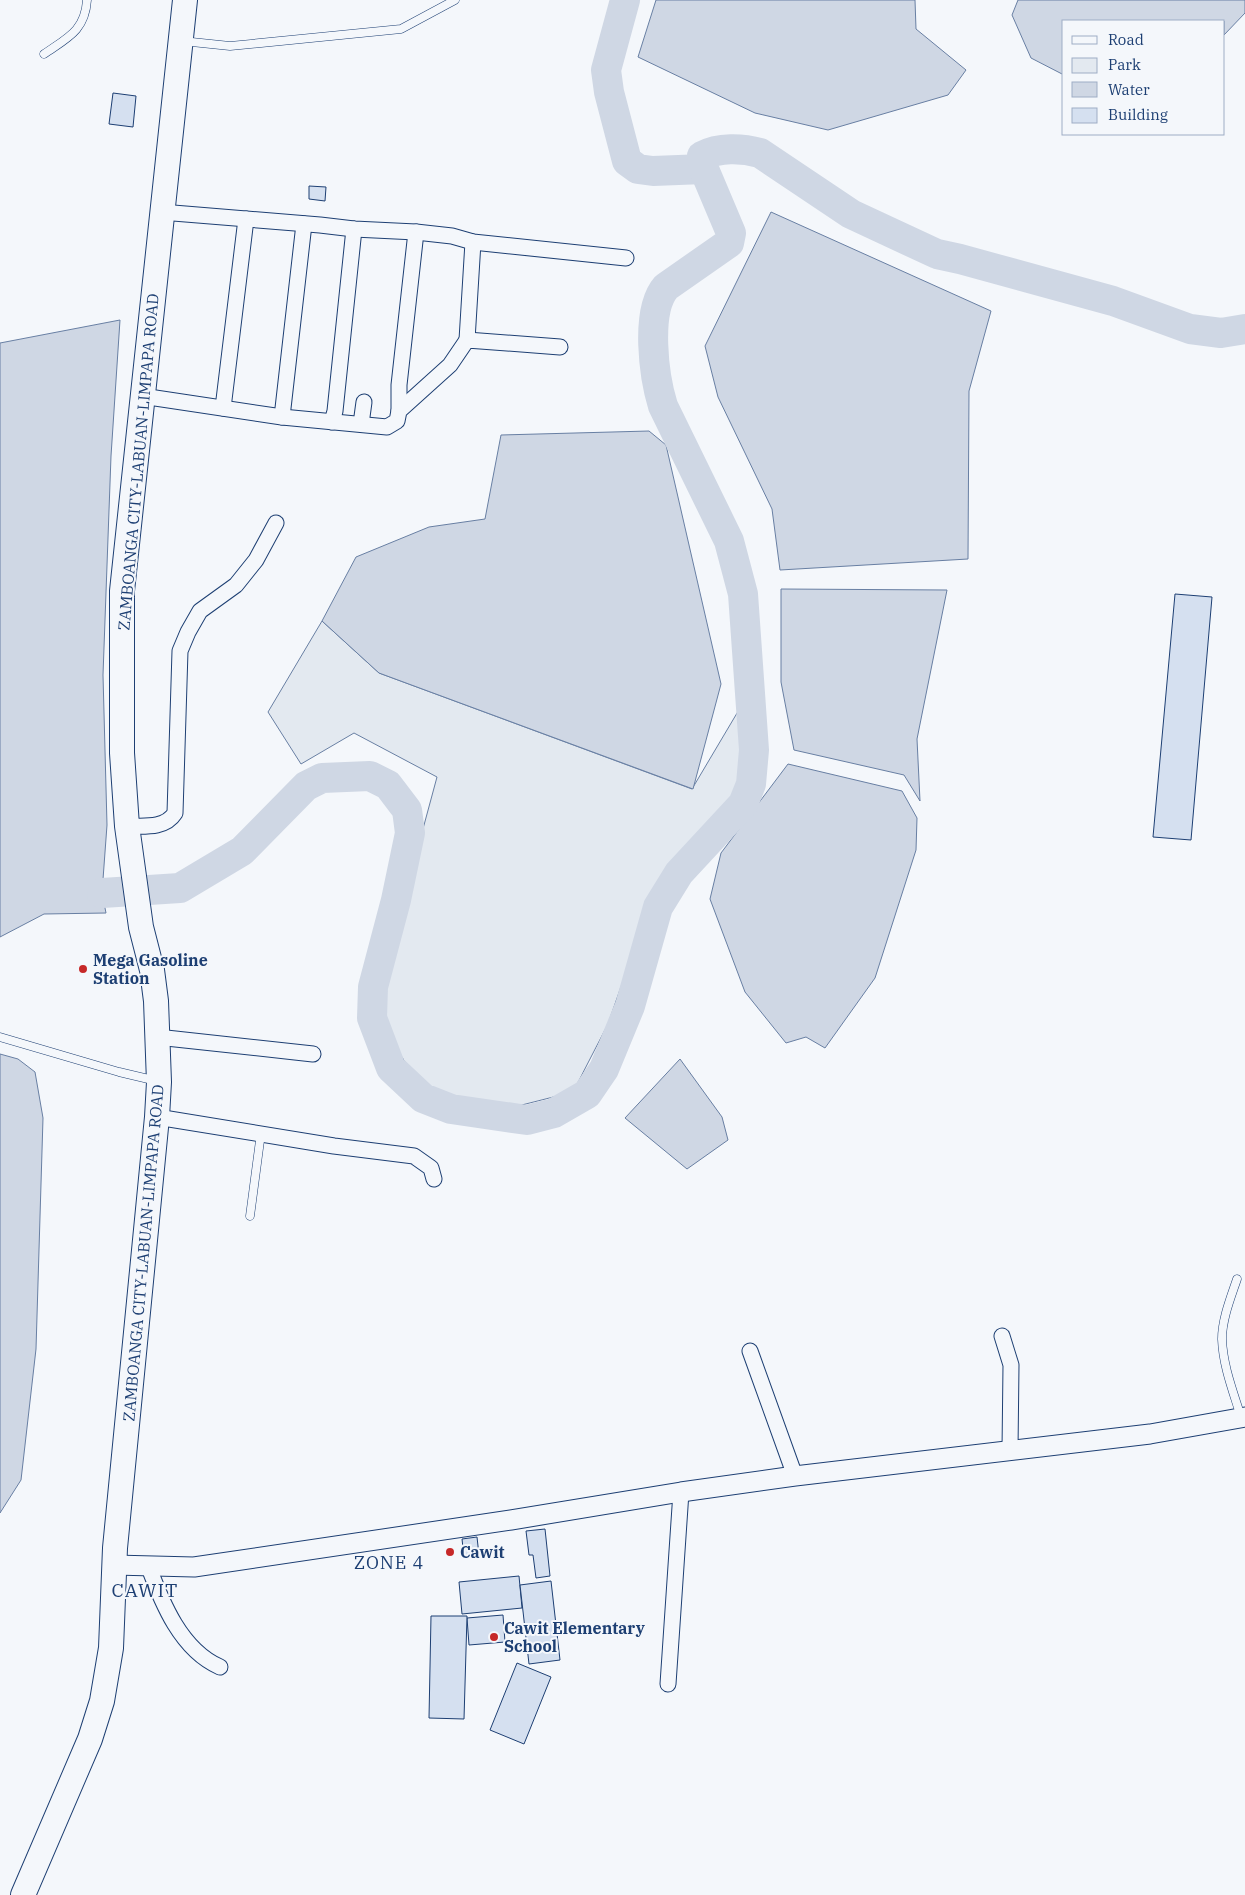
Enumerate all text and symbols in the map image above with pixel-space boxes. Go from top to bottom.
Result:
legend [1062,20,1225,135]
text: Road [1108,30,1144,49]
text: Park [1108,55,1141,74]
text: Water [1108,80,1150,99]
text: Building [1108,105,1168,124]
street label: ZAMBOANGA CITY-LABUAN-LIMPAPA ROAD [113,293,163,631]
place label: Mega Gasoline Station [93,950,208,988]
marker: Mega Gasoline Station [77,963,89,975]
street label: ZAMBOANGA CITY-LABUAN-LIMPAPA ROAD [118,1084,168,1422]
place label: Cawit [460,1542,505,1562]
marker: Cawit [444,1546,456,1558]
district label: ZONE 4 [354,1551,424,1574]
district label: CAWIT [112,1578,178,1602]
place label: Cawit Elementary School [504,1618,646,1656]
marker: Cawit Elementary School [488,1631,500,1643]

